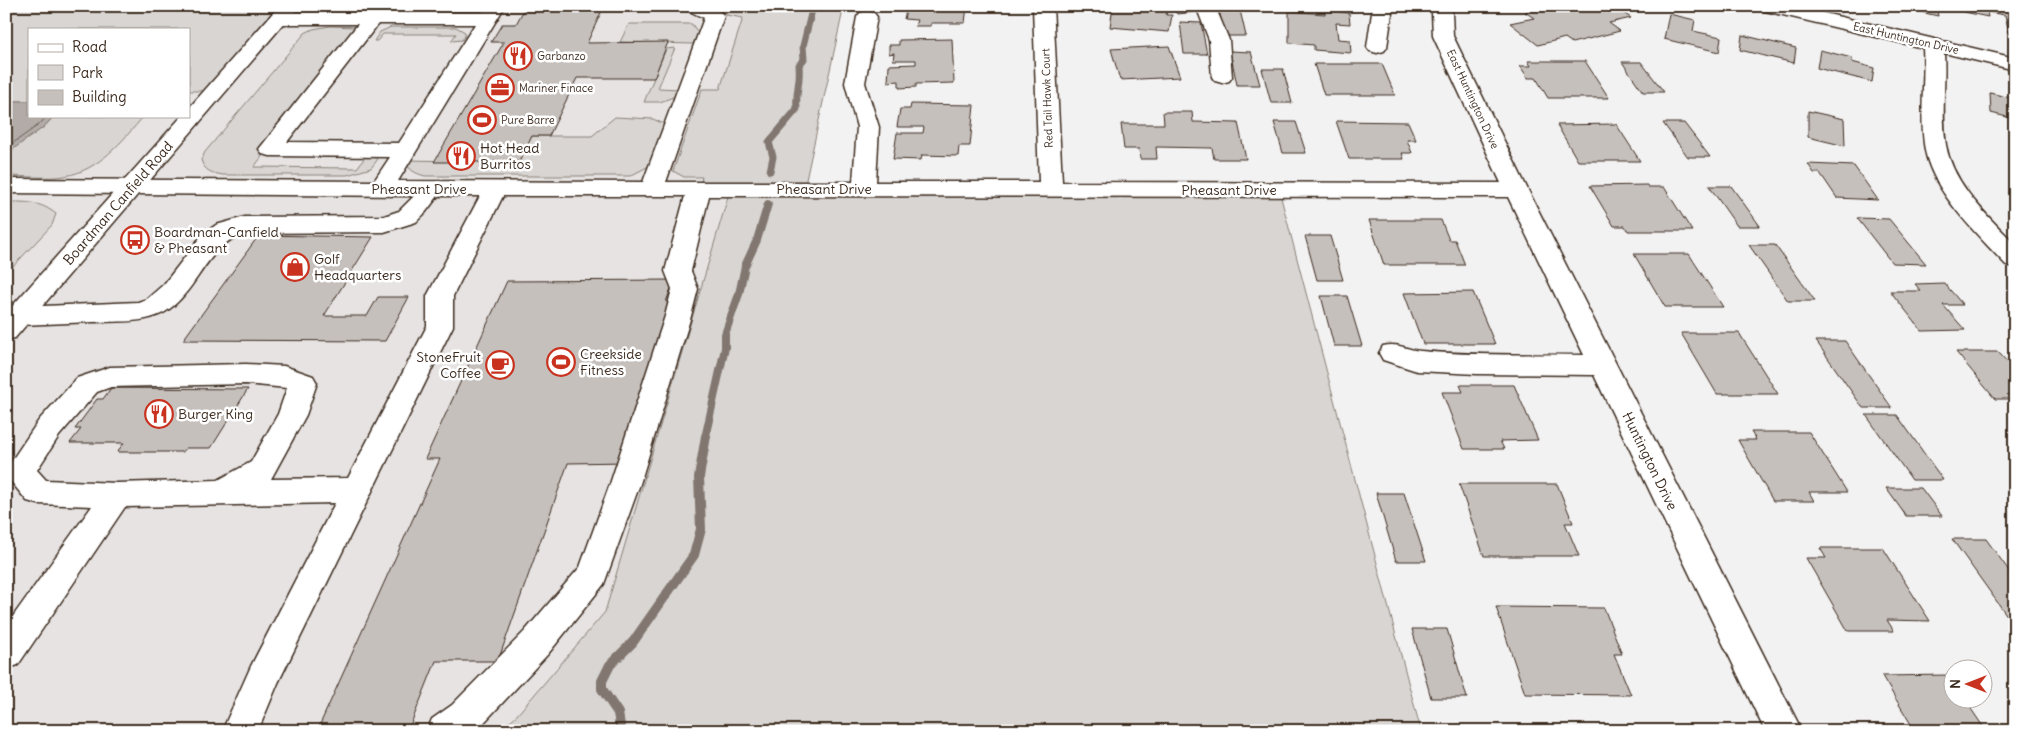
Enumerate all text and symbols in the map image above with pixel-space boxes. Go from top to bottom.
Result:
street label: East Huntington Drive [1852,19,1960,57]
legend [28,28,190,118]
text: Road [72,37,107,56]
restaurant icon: Garbanzo [503,41,533,71]
street label: East Huntington Drive [1444,47,1502,151]
street label: Red Tail Hawk Court [1038,48,1056,148]
place label: Garbanzo [537,49,586,63]
text: Park [72,63,103,82]
office icon: Mariner Finace [485,73,515,103]
place label: Mariner Finace [519,81,593,95]
text: Building [72,87,127,106]
sports icon: Pure Barre [467,105,497,135]
place label: Pure Barre [501,113,555,127]
street label: Boardman Canfield Road [59,137,177,269]
place label: Hot Head Burritos [480,139,540,173]
restaurant icon: Hot Head Burritos [446,141,476,171]
street label: Pheasant Drive [371,180,467,198]
street label: Pheasant Drive [776,180,872,198]
street label: Pheasant Drive [1181,181,1277,199]
place label: Boardman-Canfield & Pheasant [154,223,279,257]
bus stop icon: Boardman-Canfield & Pheasant [120,225,150,255]
place label: Golf Headquarters [314,250,401,284]
shop icon: Golf Headquarters [280,252,310,282]
place label: Creekside Fitness [580,345,642,379]
sports icon: Creekside Fitness [546,347,576,377]
place label: StoneFruit Coffee [416,348,481,382]
cafe icon: StoneFruit Coffee [485,350,515,380]
restaurant icon: Burger King [144,399,174,429]
place label: Burger King [178,405,253,423]
street label: Huntington Drive [1618,409,1682,513]
north arrow [1944,660,1994,710]
text: N [1946,679,1964,689]

